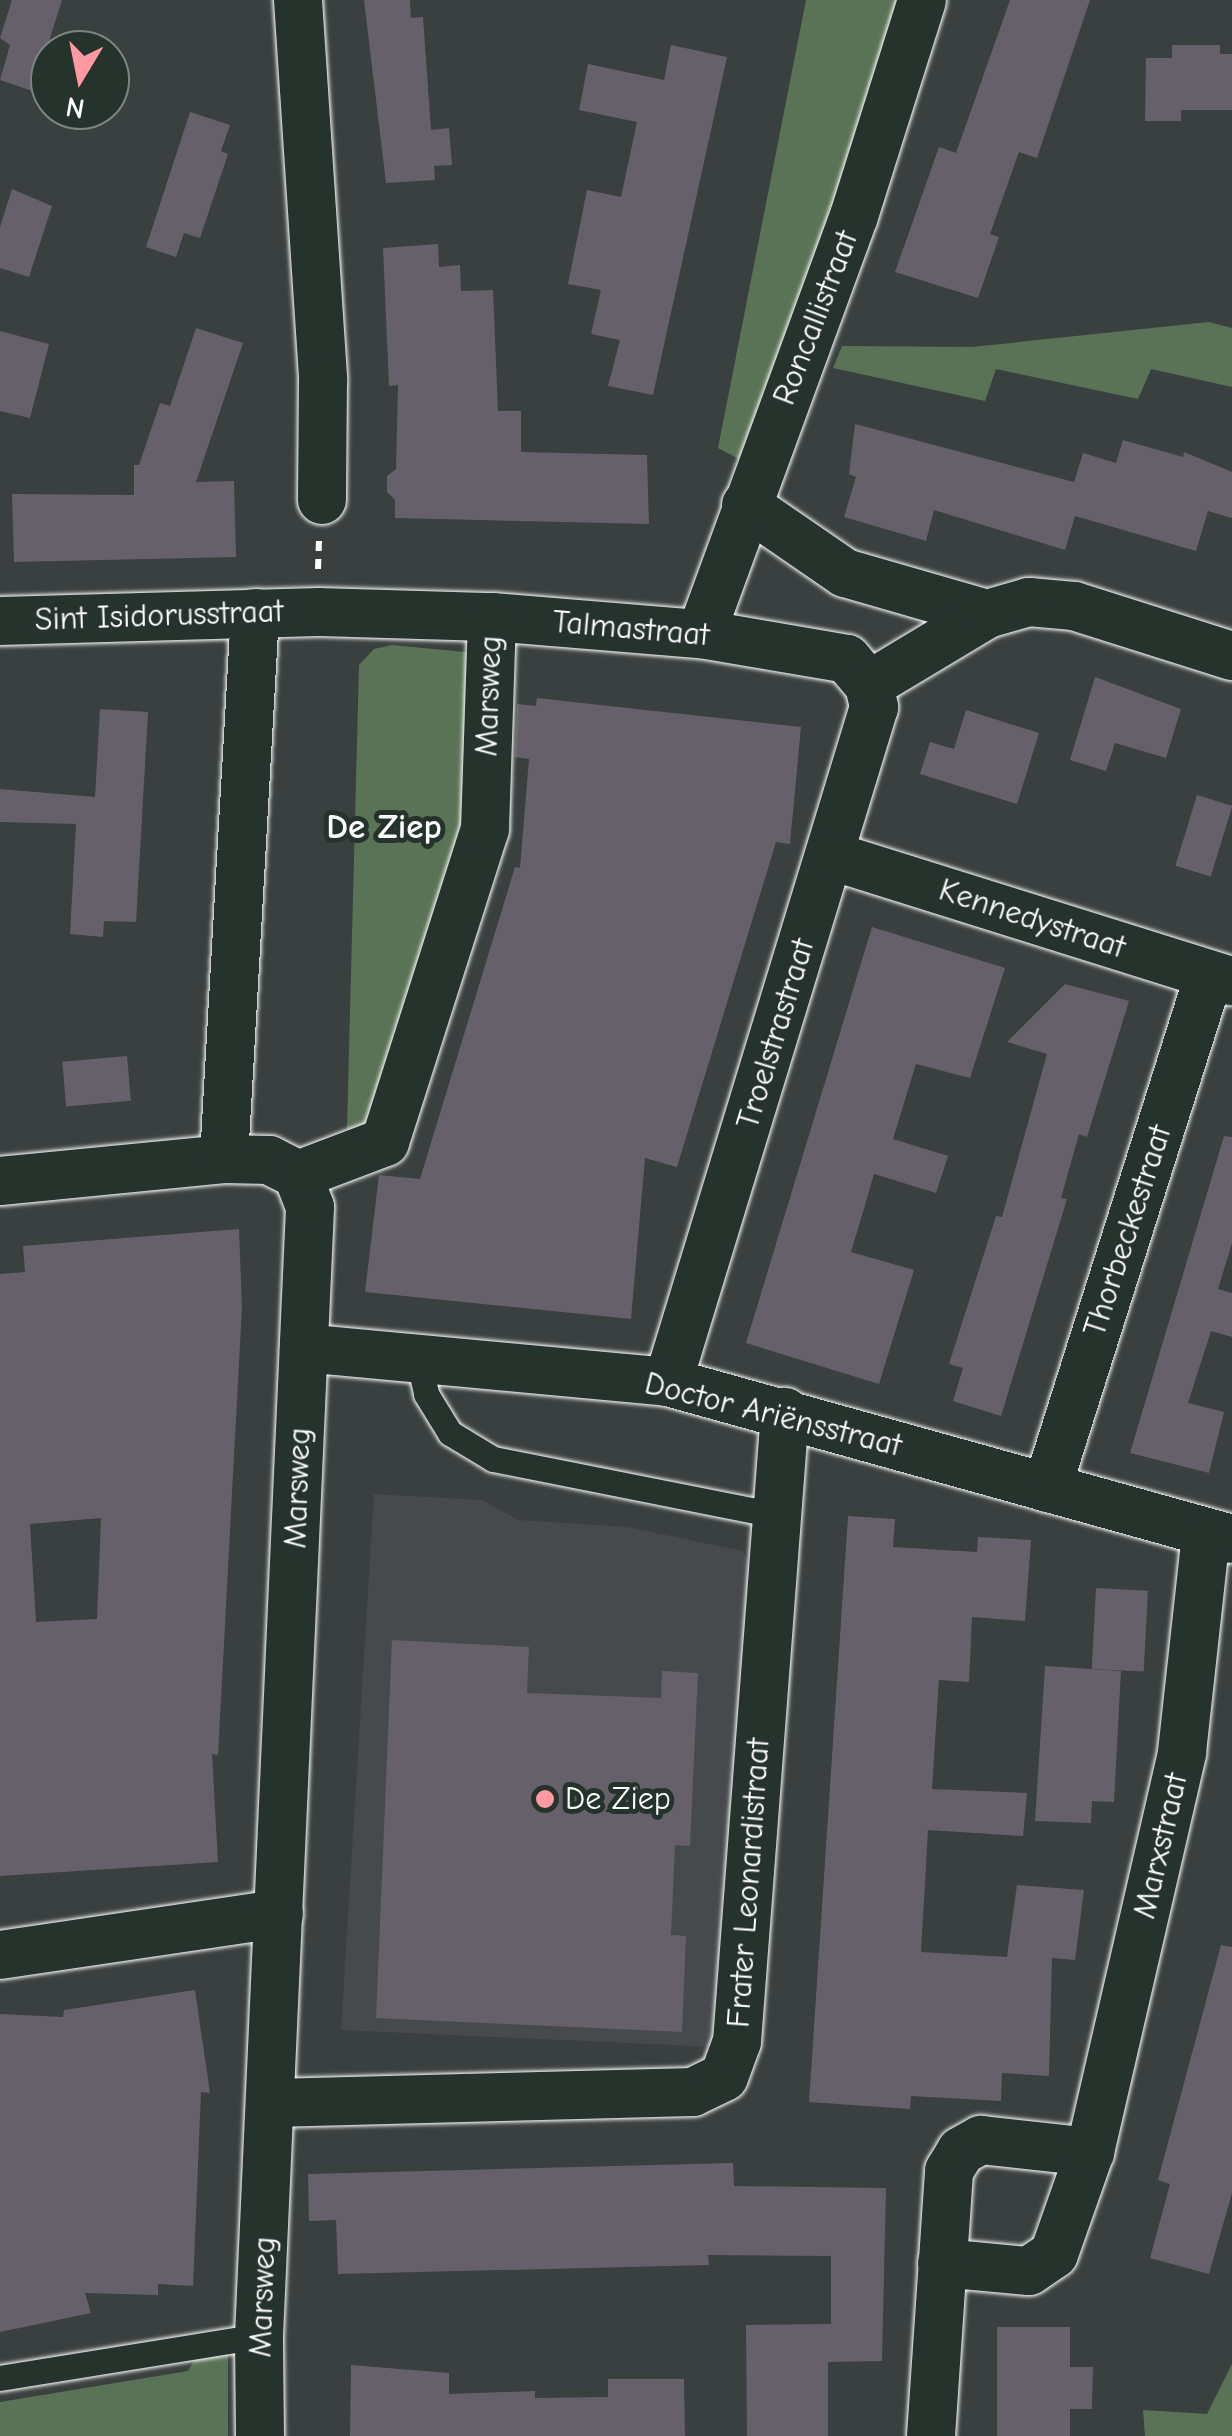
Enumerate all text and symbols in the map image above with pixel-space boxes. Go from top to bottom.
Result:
north arrow [30,30,130,130]
text: N [63,90,87,125]
street label: Roncallistraat [765,226,867,410]
street label: Sint Isidorusstraat [34,592,284,640]
street label: Talmastraat [551,603,711,655]
street label: Marsweg [468,635,510,757]
district label: De Ziep [326,806,442,848]
street label: Kennedystraat [934,871,1130,967]
street label: Troelstrastraat [729,934,823,1134]
street label: Thorbeckestraat [1076,1121,1180,1341]
street label: Doctor Ariënsstraat [641,1365,905,1465]
street label: Marsweg [277,1427,319,1549]
street label: Frater Leonardistraat [720,1737,778,2029]
street label: Marxstraat [1126,1770,1196,1922]
place label: De Ziep [565,1780,671,1818]
marker: De Ziep [534,1788,556,1810]
street label: Marsweg [242,2236,284,2358]

